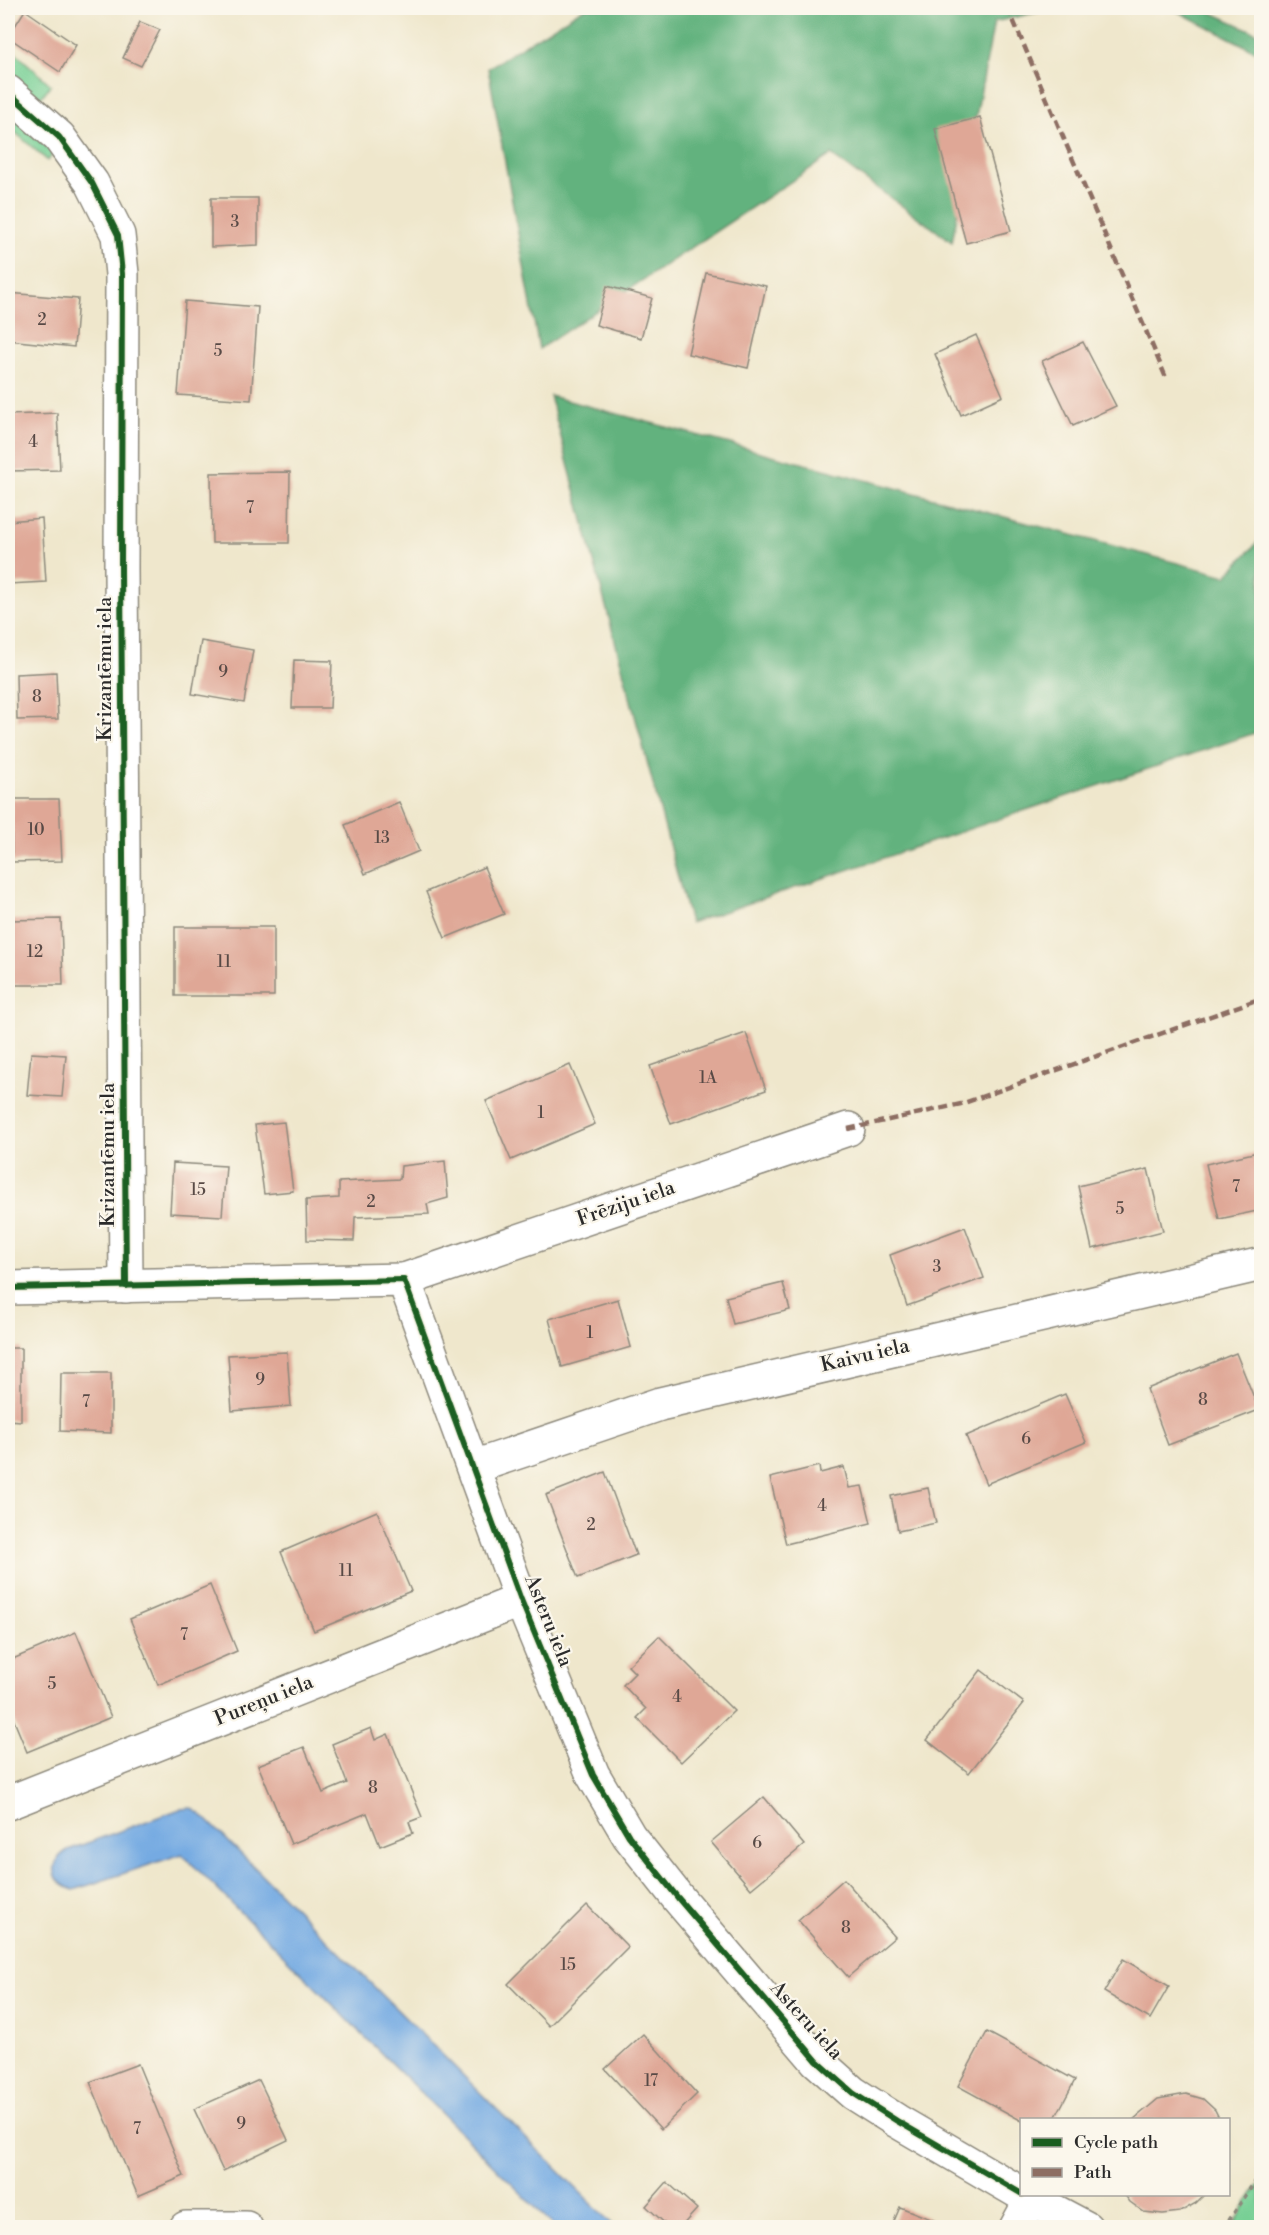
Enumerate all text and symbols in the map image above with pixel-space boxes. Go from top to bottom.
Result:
house number: 3 [231,212,240,232]
house number: 2 [37,310,47,330]
house number: 5 [214,341,223,361]
house number: 4 [28,432,38,452]
house number: 7 [246,498,254,518]
street label: Krizantēmu iela [93,596,118,741]
house number: 9 [218,662,228,682]
house number: 8 [32,687,42,707]
house number: 10 [28,820,45,840]
house number: 13 [374,828,390,848]
house number: 12 [27,942,43,962]
house number: 11 [217,952,231,972]
house number: 1A [699,1068,718,1088]
street label: Krizantēmu iela [96,1082,121,1227]
house number: 1 [538,1103,545,1123]
street label: Frēziju iela [574,1175,679,1232]
house number: 7 [1232,1177,1240,1197]
house number: 15 [190,1180,206,1200]
house number: 2 [366,1192,376,1212]
house number: 5 [1116,1199,1125,1219]
house number: 3 [933,1257,942,1277]
house number: 1 [587,1323,594,1343]
street label: Kaivu iela [818,1333,913,1378]
house number: 9 [255,1370,265,1390]
house number: 8 [1198,1390,1208,1410]
house number: 7 [82,1392,90,1412]
house number: 6 [1021,1429,1031,1449]
house number: 4 [817,1496,827,1516]
house number: 2 [586,1515,596,1535]
house number: 11 [339,1561,353,1581]
street label: Asteru iela [518,1570,578,1672]
house number: 7 [180,1625,188,1645]
street label: Pureņu iela [211,1670,318,1732]
house number: 5 [48,1674,57,1694]
house number: 4 [672,1687,682,1707]
house number: 8 [368,1778,378,1798]
house number: 6 [752,1833,762,1853]
house number: 8 [841,1918,851,1938]
house number: 15 [560,1955,576,1975]
street label: Asteru iela [764,1976,848,2066]
house number: 17 [644,2071,658,2091]
house number: 9 [236,2114,246,2134]
legend [1020,2118,1230,2196]
house number: 7 [133,2119,141,2139]
text: Cycle path [1074,2131,1158,2154]
text: Path [1074,2161,1112,2184]

